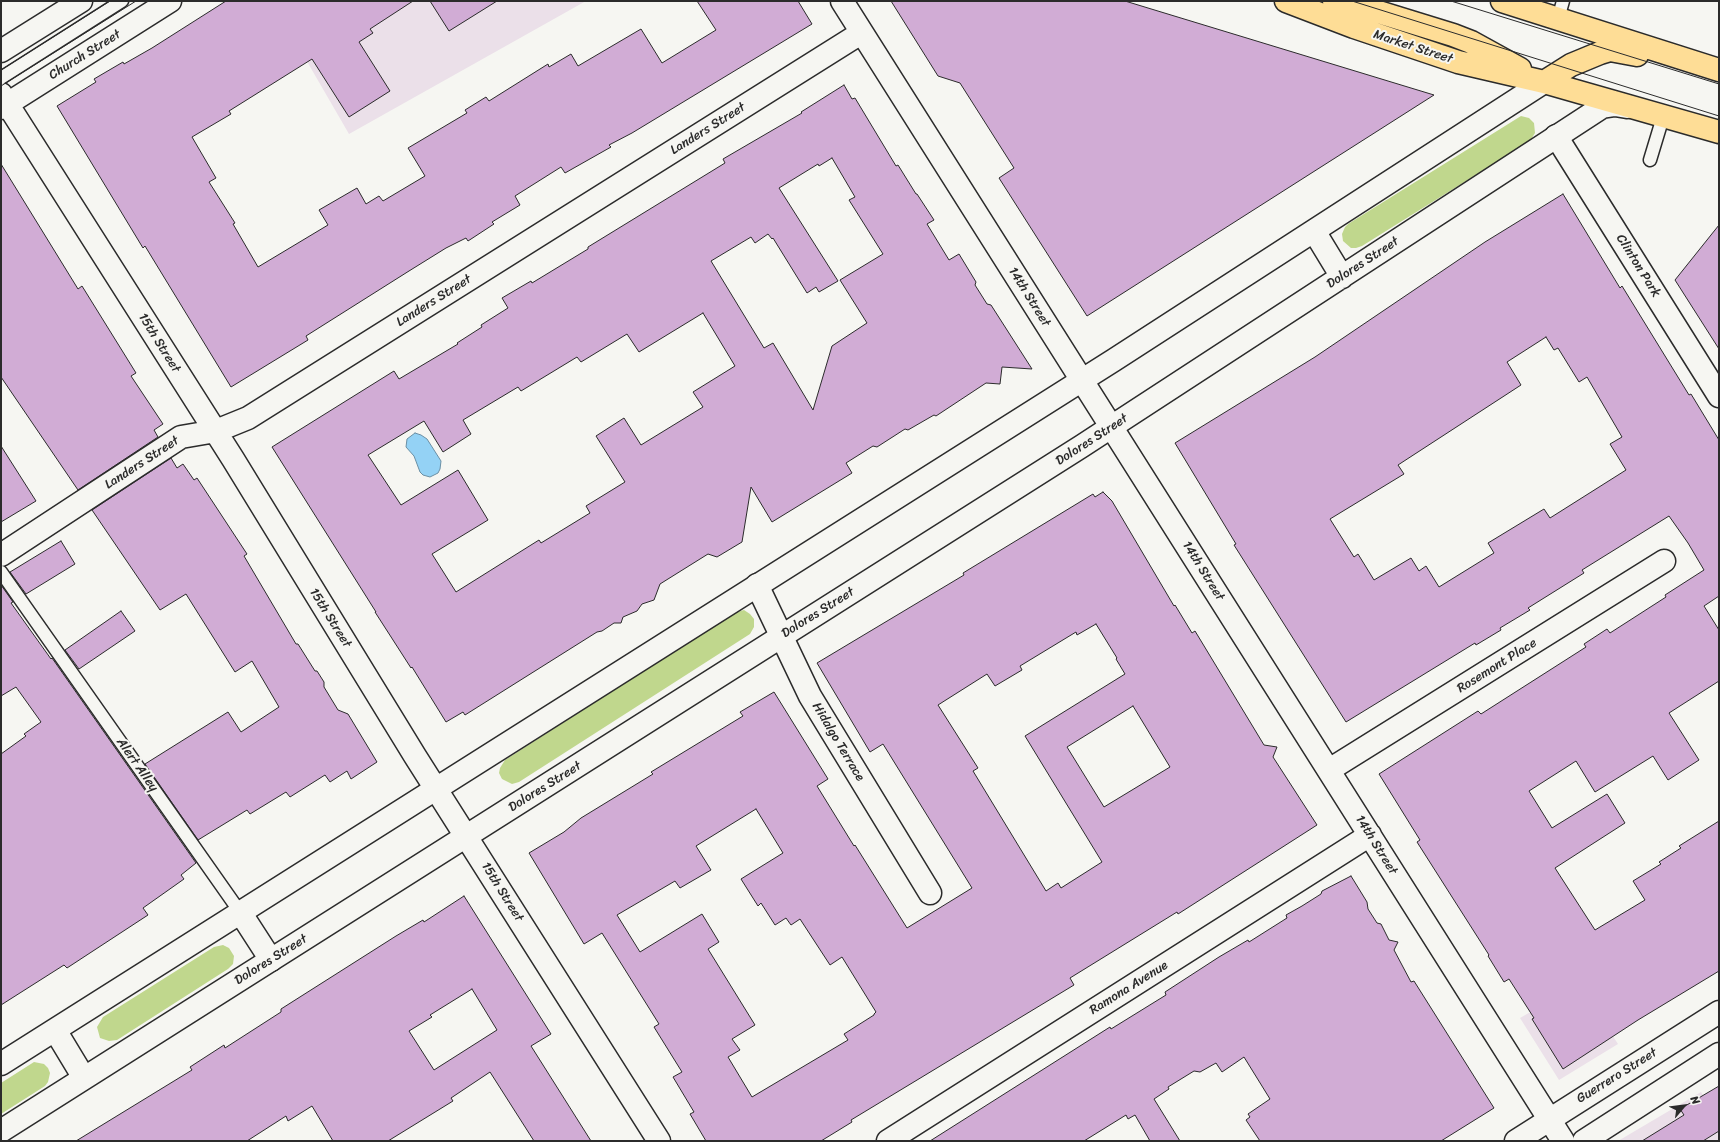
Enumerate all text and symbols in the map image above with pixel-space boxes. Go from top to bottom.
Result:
street label: Church Street [46,27,124,83]
street label: Market Street [1371,27,1455,67]
street label: Landers Street [668,100,748,158]
street label: Clinton Park [1612,232,1664,300]
street label: Dolores Street [1324,234,1402,292]
street label: 14th Street [1005,264,1053,330]
street label: Landers Street [394,272,474,330]
street label: 15th Street [135,310,183,376]
street label: Dolores Street [1053,411,1131,469]
street label: Landers Street [102,433,182,493]
street label: 14th Street [1179,538,1227,604]
street label: Dolores Street [779,584,857,642]
street label: 15th Street [306,585,354,651]
street label: Rosemont Place [1454,635,1540,697]
street label: Hidalgo Terrace [808,700,868,784]
street label: Alert Alley [113,735,161,795]
street label: Dolores Street [506,758,584,816]
street label: 14th Street [1352,812,1400,878]
street label: 15th Street [478,859,526,925]
street label: Dolores Street [232,931,310,989]
street label: Ramona Avenue [1087,958,1171,1018]
street label: Guerrero Street [1574,1045,1660,1107]
north arrow [1664,1086,1704,1126]
text: N [1685,1092,1705,1108]

